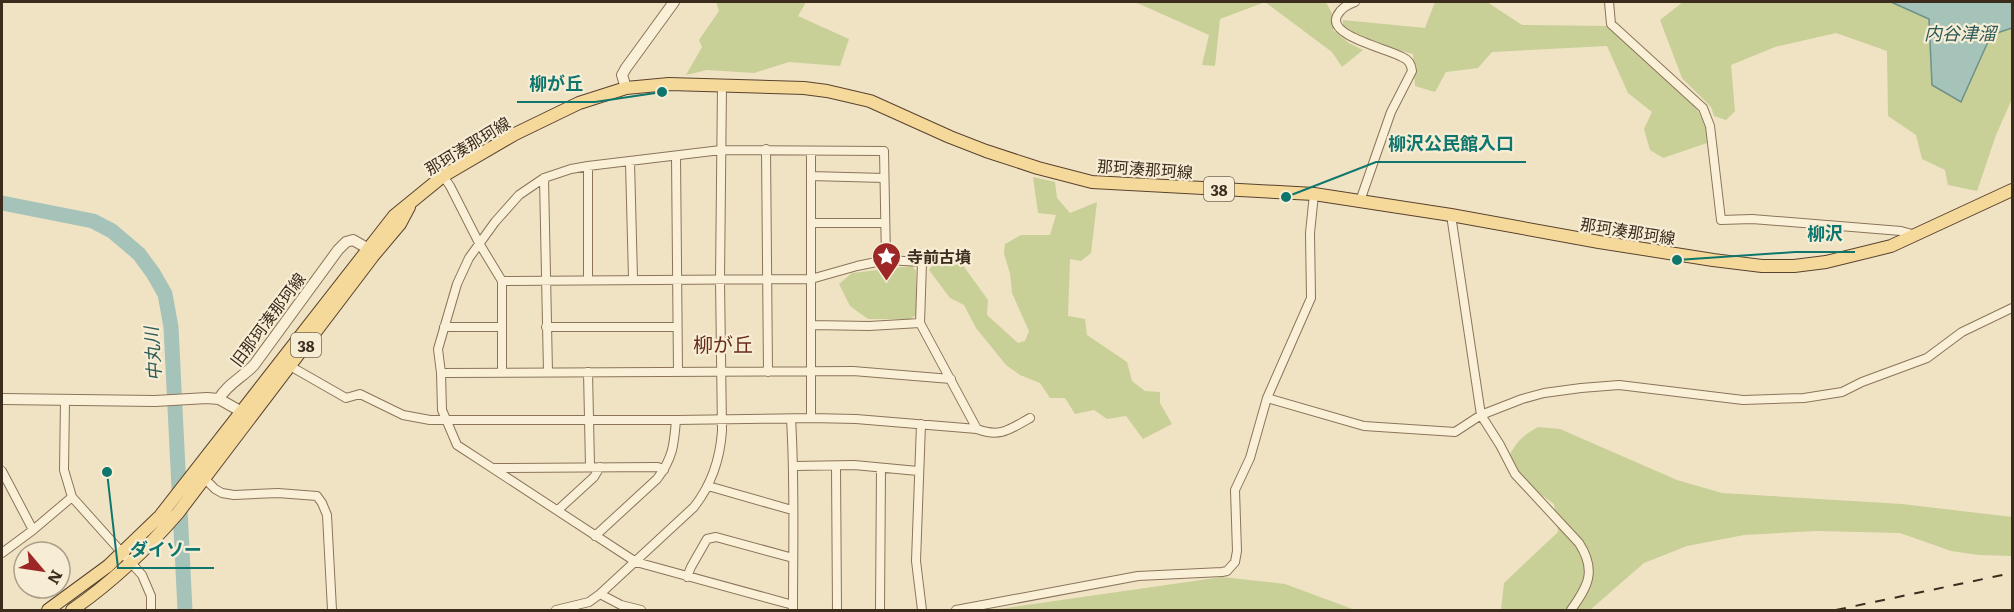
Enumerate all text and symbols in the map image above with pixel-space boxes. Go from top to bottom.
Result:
water label: 内谷津溜 [1924,19,1999,46]
callout: 柳が丘 [517,66,595,102]
text: 柳が丘 [529,69,583,96]
street label: 那珂湊那珂線 [420,110,514,180]
callout: 柳沢公民館入口 [1376,126,1526,162]
text: 柳沢公民館入口 [1388,129,1514,156]
street label: 那珂湊那珂線 [1096,153,1194,183]
road number: 38 [1204,177,1234,201]
street label: 那珂湊那珂線 [1579,211,1677,249]
callout: 柳沢 [1795,216,1855,252]
text: 柳沢 [1807,219,1843,246]
place icon: 寺前古墳 [870,240,902,282]
place label: 寺前古墳 [907,244,971,268]
street label: 旧那珂湊那珂線 [224,267,310,371]
water label: 中丸川 [137,324,167,382]
district label: 柳が丘 [693,328,753,358]
road number: 38 [291,333,321,357]
callout: ダイソー [118,532,214,568]
text: ダイソー [130,535,202,562]
north arrow [12,540,72,600]
text: N [42,566,70,589]

